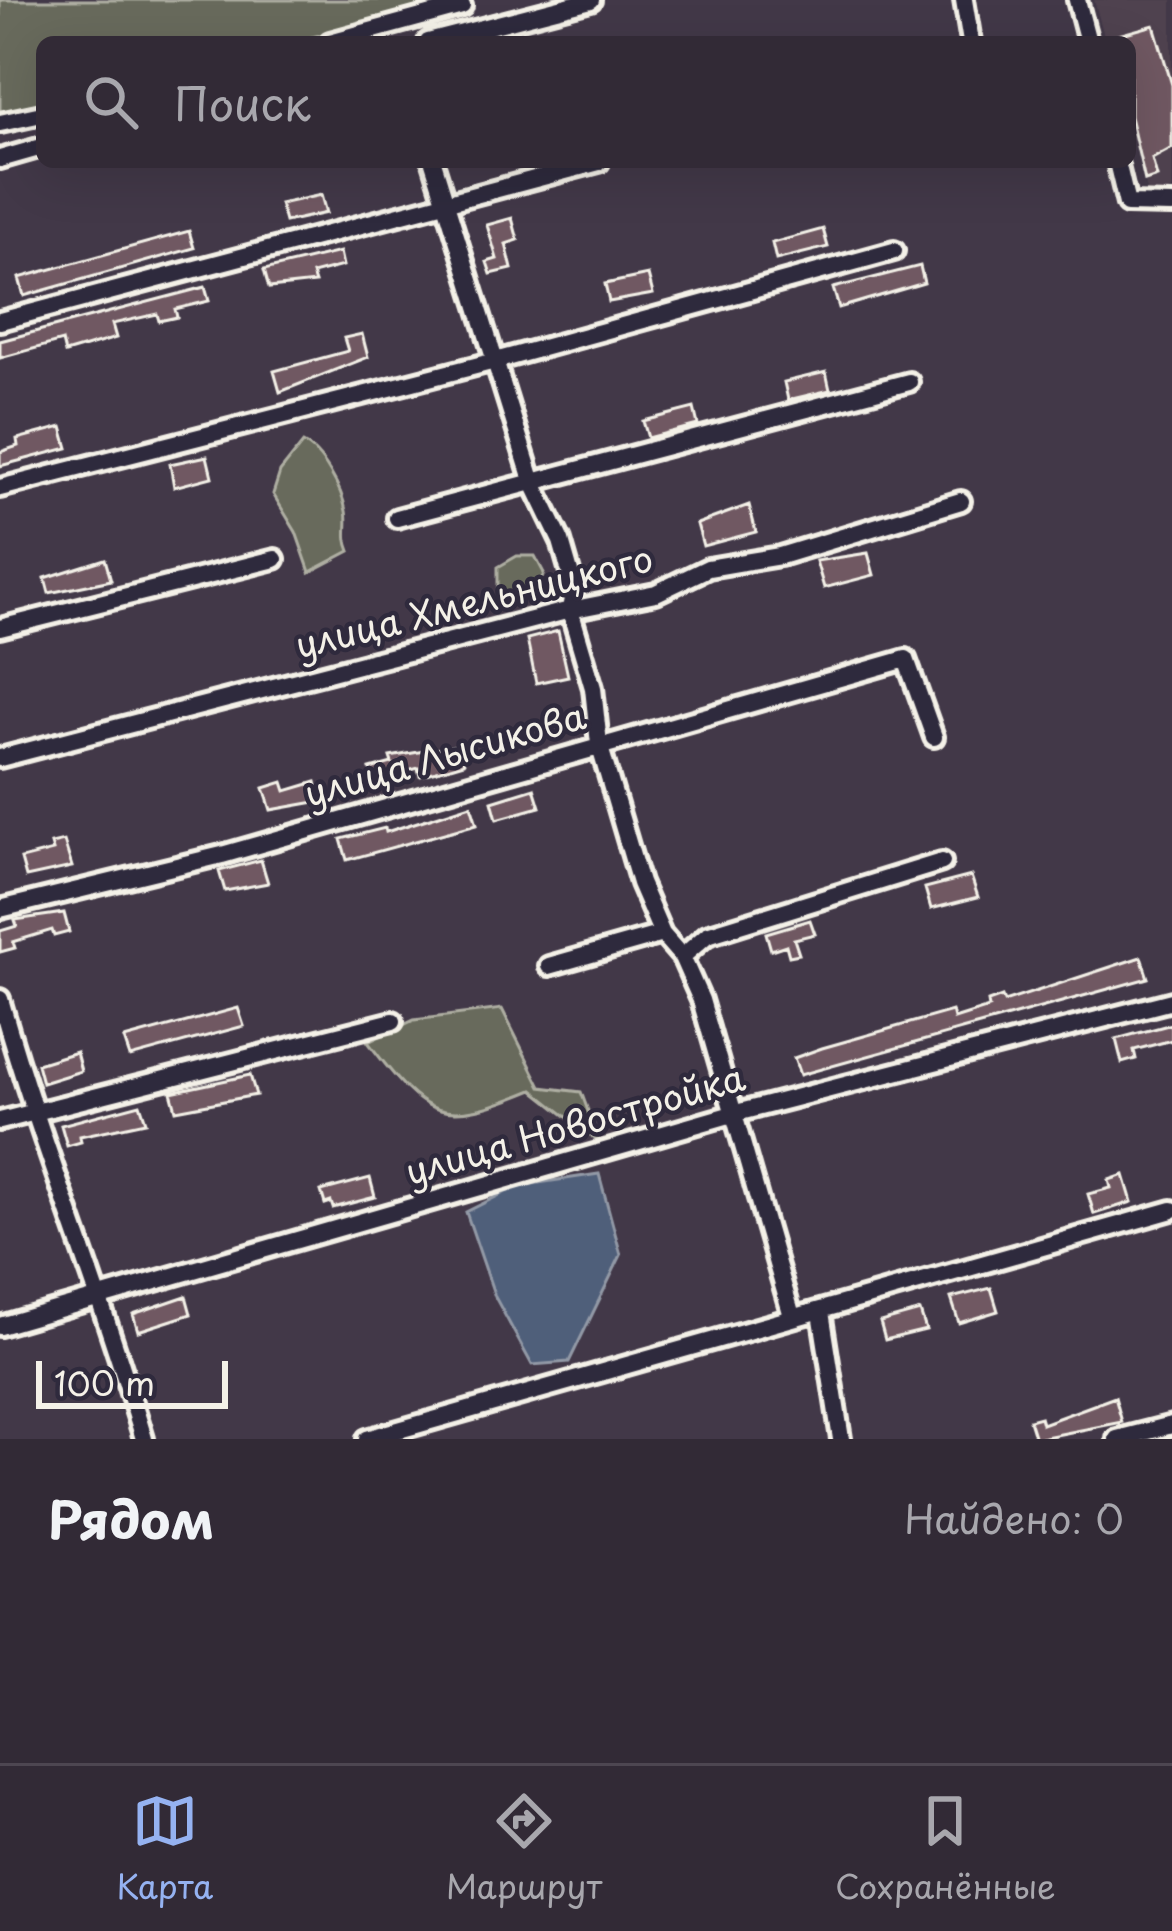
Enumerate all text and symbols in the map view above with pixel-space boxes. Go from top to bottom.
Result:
search box [36,36,1136,168]
text: Поиск [174,68,311,136]
icon: search [78,69,144,135]
street label: улица Хмельницкого [289,529,658,671]
street label: улица Лысикова [297,687,592,819]
street label: улица Новостройка [398,1049,751,1197]
scale bar [36,1355,228,1408]
text: 100 m [54,1357,155,1407]
text: Рядом [48,1479,214,1556]
text: Найдено: 0 [904,1488,1124,1547]
tab: Карта [116,1788,213,1910]
tab: Маршрут [446,1788,602,1910]
tab: Сохранённые [835,1788,1056,1910]

